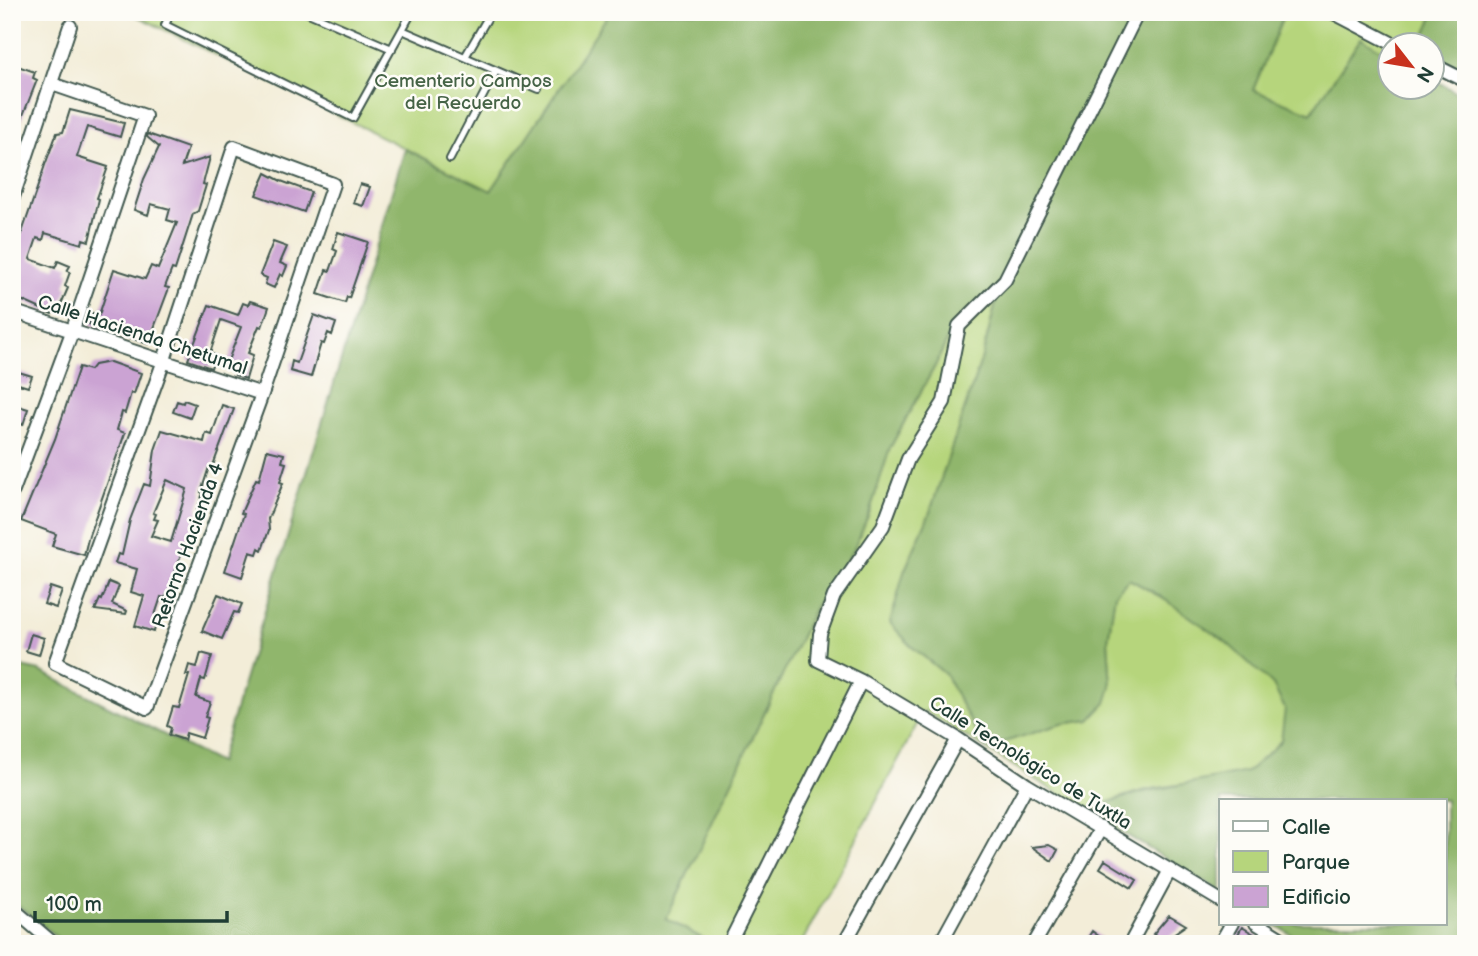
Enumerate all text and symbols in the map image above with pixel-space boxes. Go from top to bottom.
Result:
north arrow [1376,32,1446,102]
text: N [1411,62,1438,86]
park label: Cementerio Campos del Recuerdo [374,70,552,115]
street label: Calle Hacienda Chetumal [35,291,250,380]
street label: Retorno Hacienda 4 [148,460,229,631]
street label: Calle Tecnológico de Tuxtla [925,692,1136,835]
legend [1219,799,1446,925]
text: Calle [1282,815,1331,840]
text: Parque [1282,850,1350,875]
scale bar [35,879,228,923]
text: Edificio [1282,885,1351,910]
text: 100 m [46,892,102,917]

